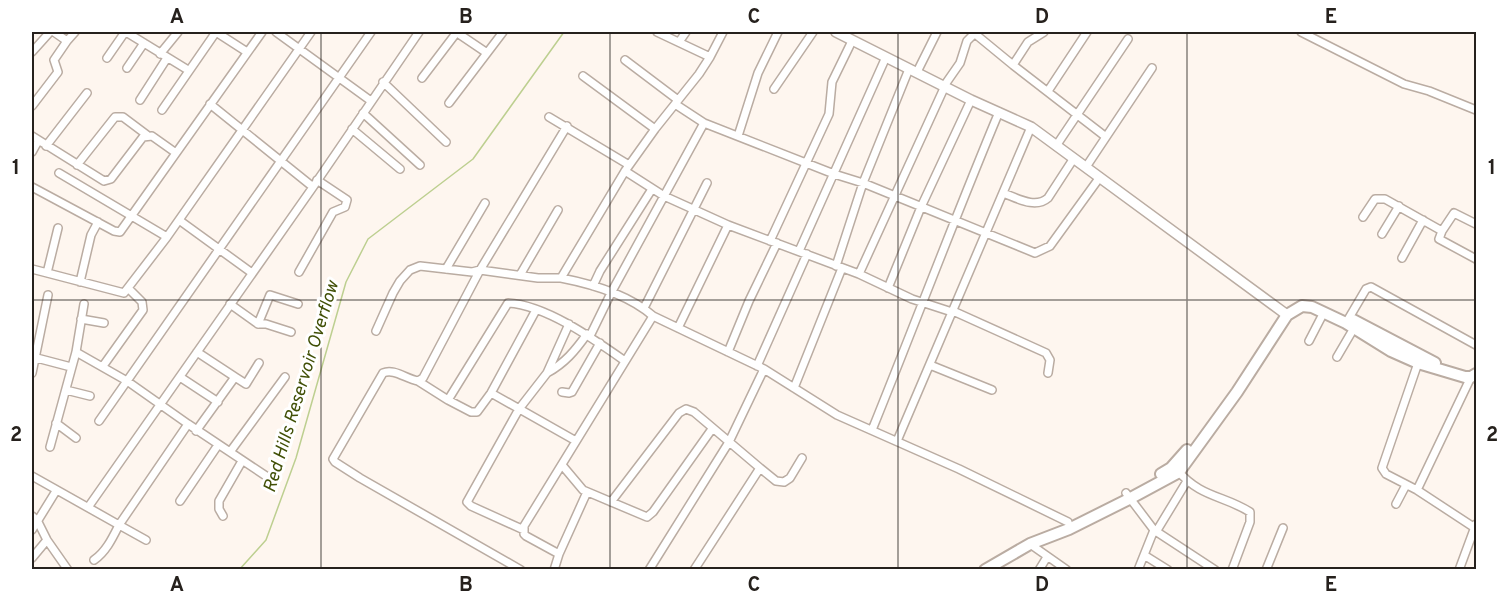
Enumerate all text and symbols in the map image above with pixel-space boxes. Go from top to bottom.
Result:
text: A [170,5,184,31]
text: B [459,5,473,31]
text: C [748,5,760,31]
text: D [1035,5,1049,31]
text: E [1325,5,1337,31]
text: 1 [12,156,20,182]
text: 1 [1488,156,1496,182]
water label: Red Hills Reservoir Overflow [259,277,346,495]
text: 2 [10,423,22,449]
text: 2 [1486,423,1498,449]
text: A [170,573,184,599]
text: B [459,573,473,599]
text: C [748,573,760,599]
text: D [1035,573,1049,599]
text: E [1325,573,1337,599]

